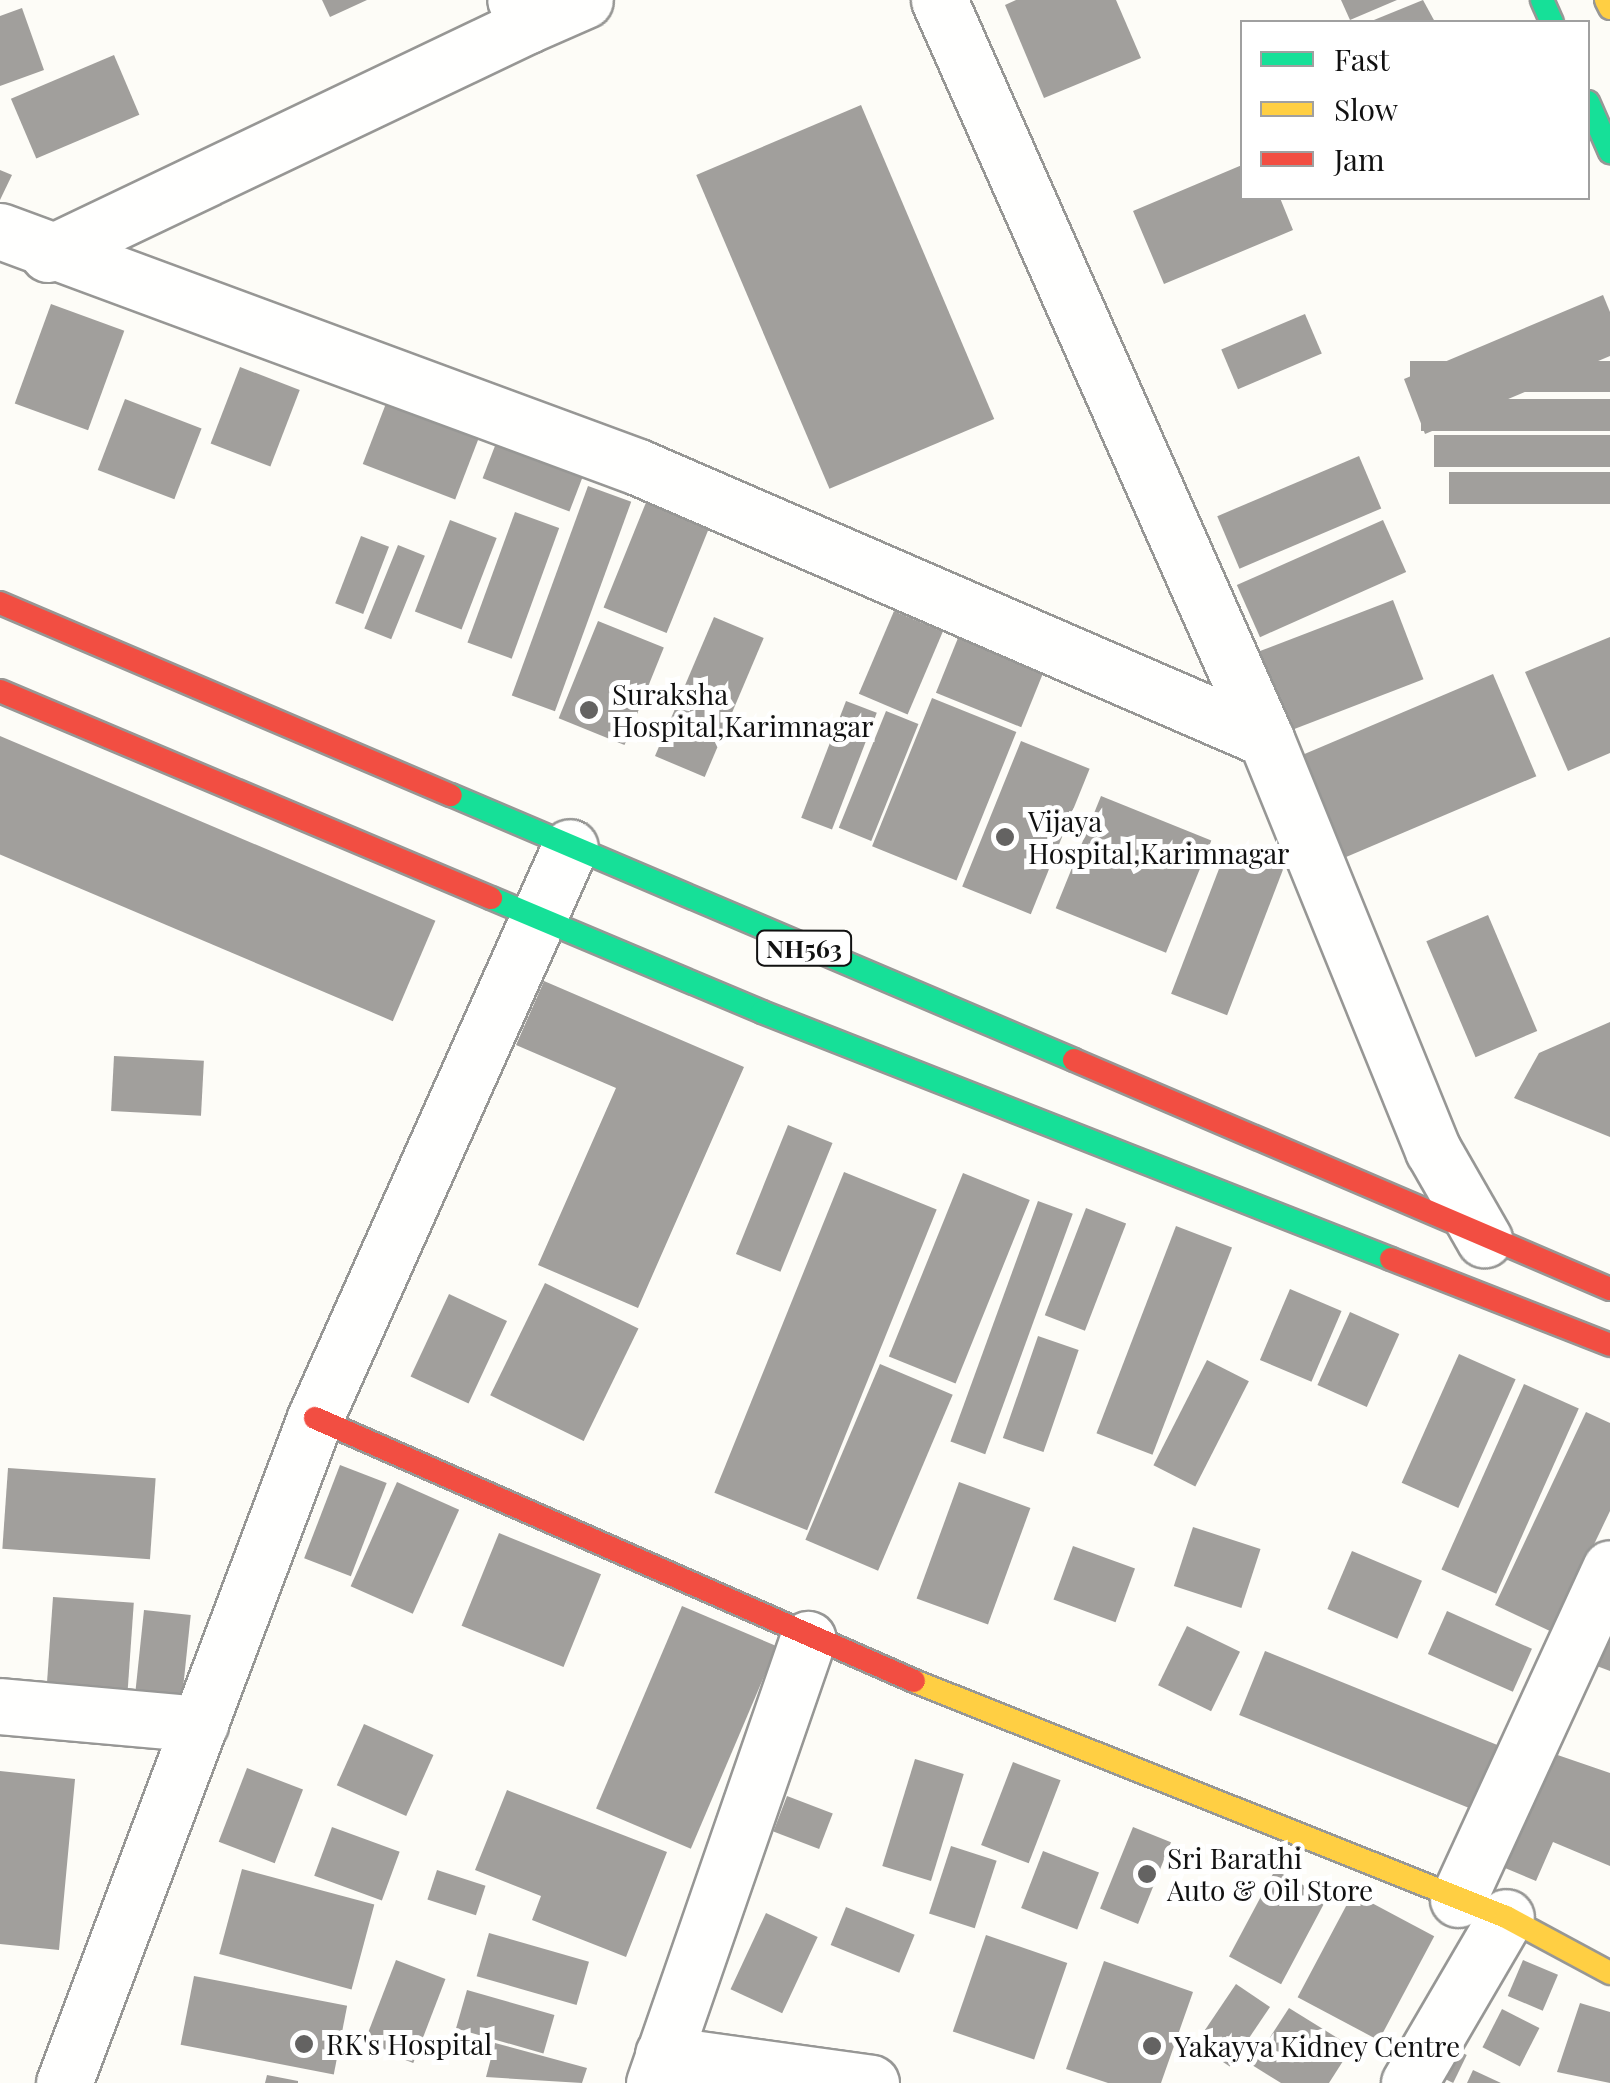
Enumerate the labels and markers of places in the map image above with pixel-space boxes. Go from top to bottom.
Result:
place label: Suraksha Hospital,Karimnagar [612,677,874,743]
marker: Suraksha Hospital,Karimnagar [576,697,602,723]
place label: Vijaya Hospital,Karimnagar [1028,804,1290,870]
marker: Vijaya Hospital,Karimnagar [992,824,1018,850]
place label: Sri Barathi Auto & Oil Store [1167,1841,1373,1907]
marker: Sri Barathi Auto & Oil Store [1136,1863,1158,1885]
place label: RK's Hospital [326,2027,492,2061]
place label: Yakayya Kidney Centre [1174,2029,1461,2063]
marker: RK's Hospital [291,2031,317,2057]
marker: Yakayya Kidney Centre [1139,2033,1165,2059]

